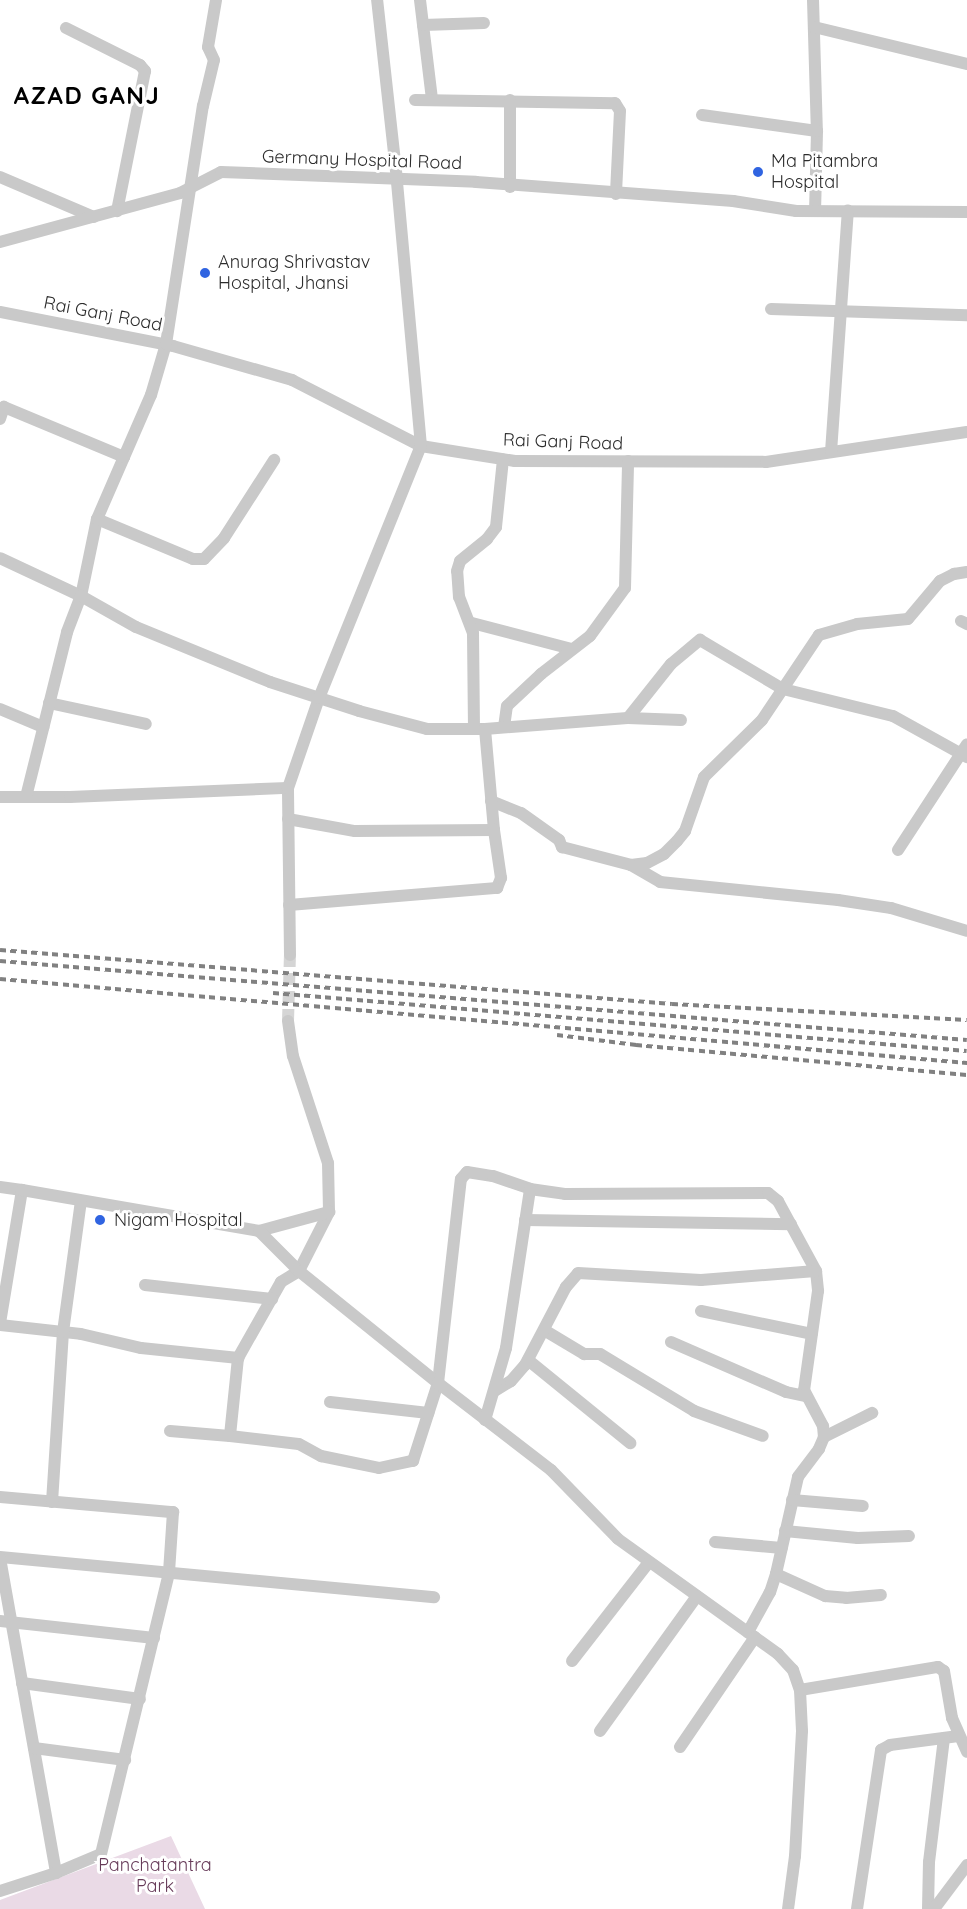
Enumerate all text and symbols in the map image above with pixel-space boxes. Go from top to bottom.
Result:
district label: AZAD GANJ [14,82,160,110]
street label: Germany Hospital Road [262,146,462,174]
place label: Ma Pitambra Hospital [771,151,878,194]
marker: Ma Pitambra Hospital [749,163,767,181]
place label: Anurag Shrivastav Hospital, Jhansi [218,252,370,294]
marker: Anurag Shrivastav Hospital, Jhansi [196,264,214,282]
street label: Rai Ganj Road [42,292,164,336]
street label: Rai Ganj Road [503,429,623,455]
place label: Nigam Hospital [114,1209,243,1231]
marker: Nigam Hospital [91,1211,109,1229]
park label: Panchatantra Park [98,1855,212,1898]

